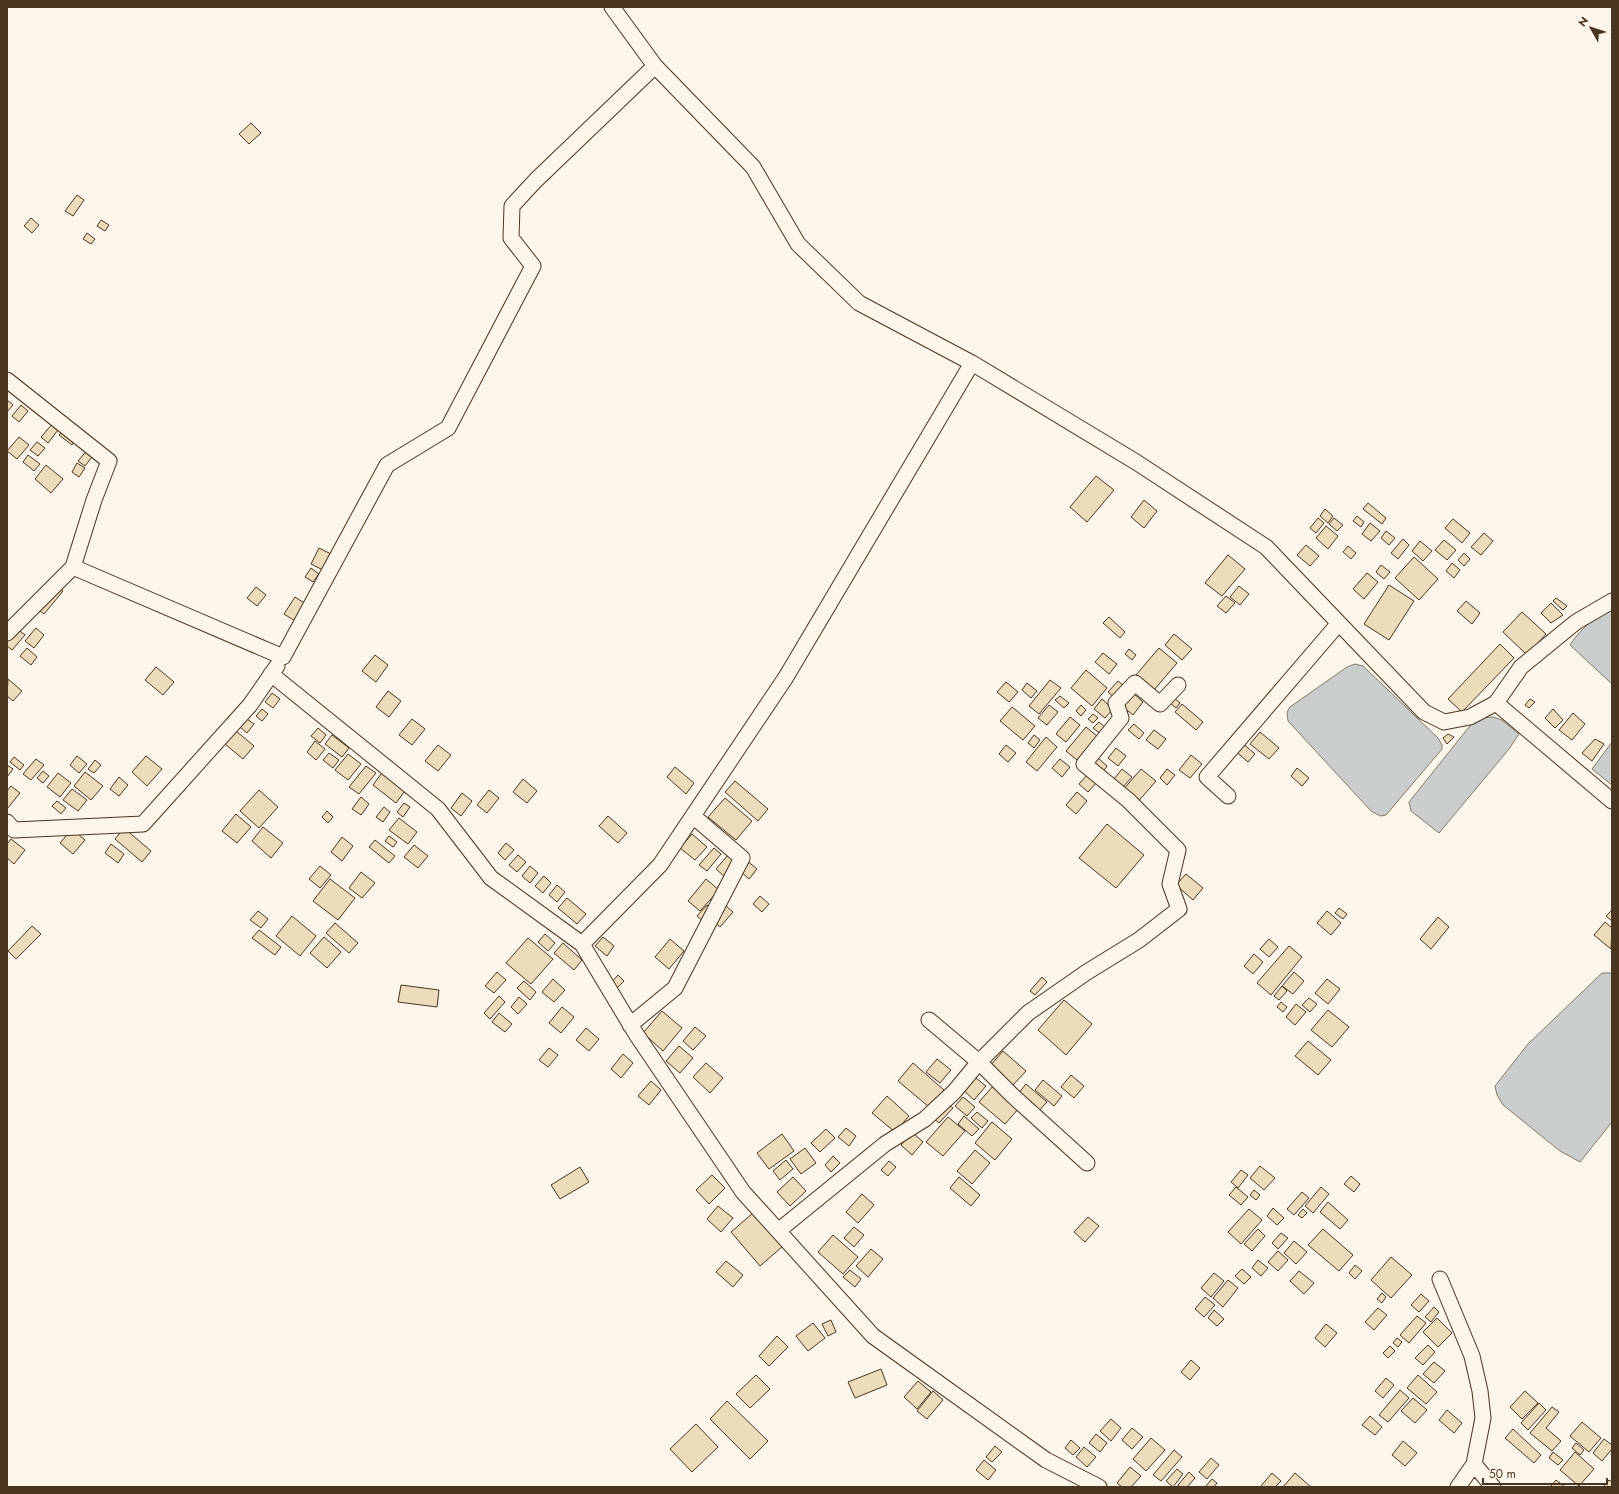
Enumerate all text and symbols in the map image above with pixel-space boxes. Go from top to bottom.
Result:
north arrow [1571,8,1611,48]
text: N [1574,13,1592,30]
scale bar [1483,1460,1607,1486]
text: 50 m [1489,1465,1516,1483]

